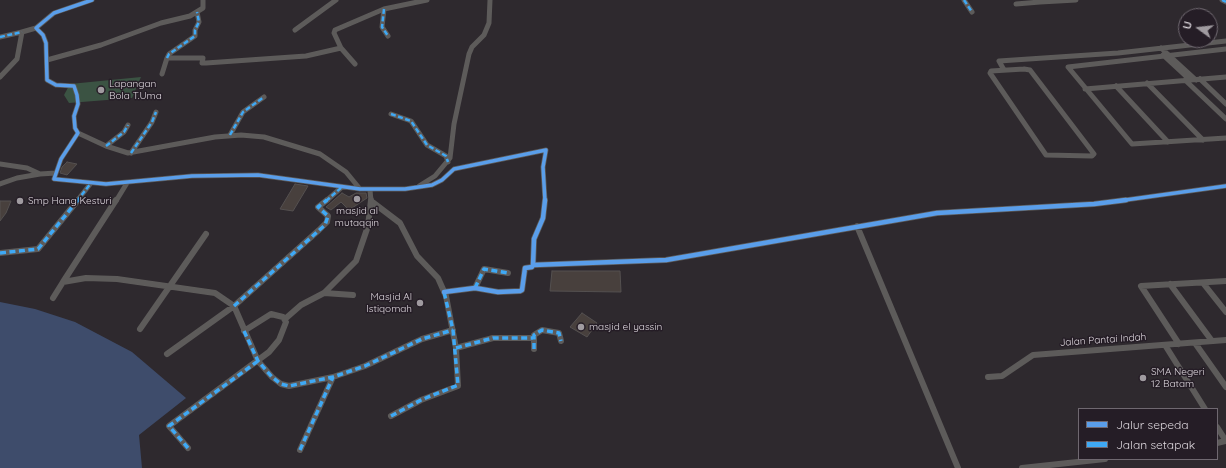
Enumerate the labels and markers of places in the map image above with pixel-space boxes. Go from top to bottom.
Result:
place label: Lapangan Bola T.Uma [109,78,162,102]
marker: Lapangan Bola T.Uma [96,85,106,95]
marker: masjid al mutaqqin [352,194,362,204]
place label: Smp Hang Kesturi [28,195,111,207]
marker: Smp Hang Kesturi [15,196,25,206]
place label: masjid al mutaqqin [335,205,379,228]
place label: Masjid Al Istiqomah [366,291,412,314]
marker: Masjid Al Istiqomah [415,298,425,308]
place label: masjid el yassin [589,321,662,333]
marker: masjid el yassin [576,322,586,332]
place label: SMA Negeri 12 Batam [1151,366,1205,390]
marker: SMA Negeri 12 Batam [1138,373,1148,383]

